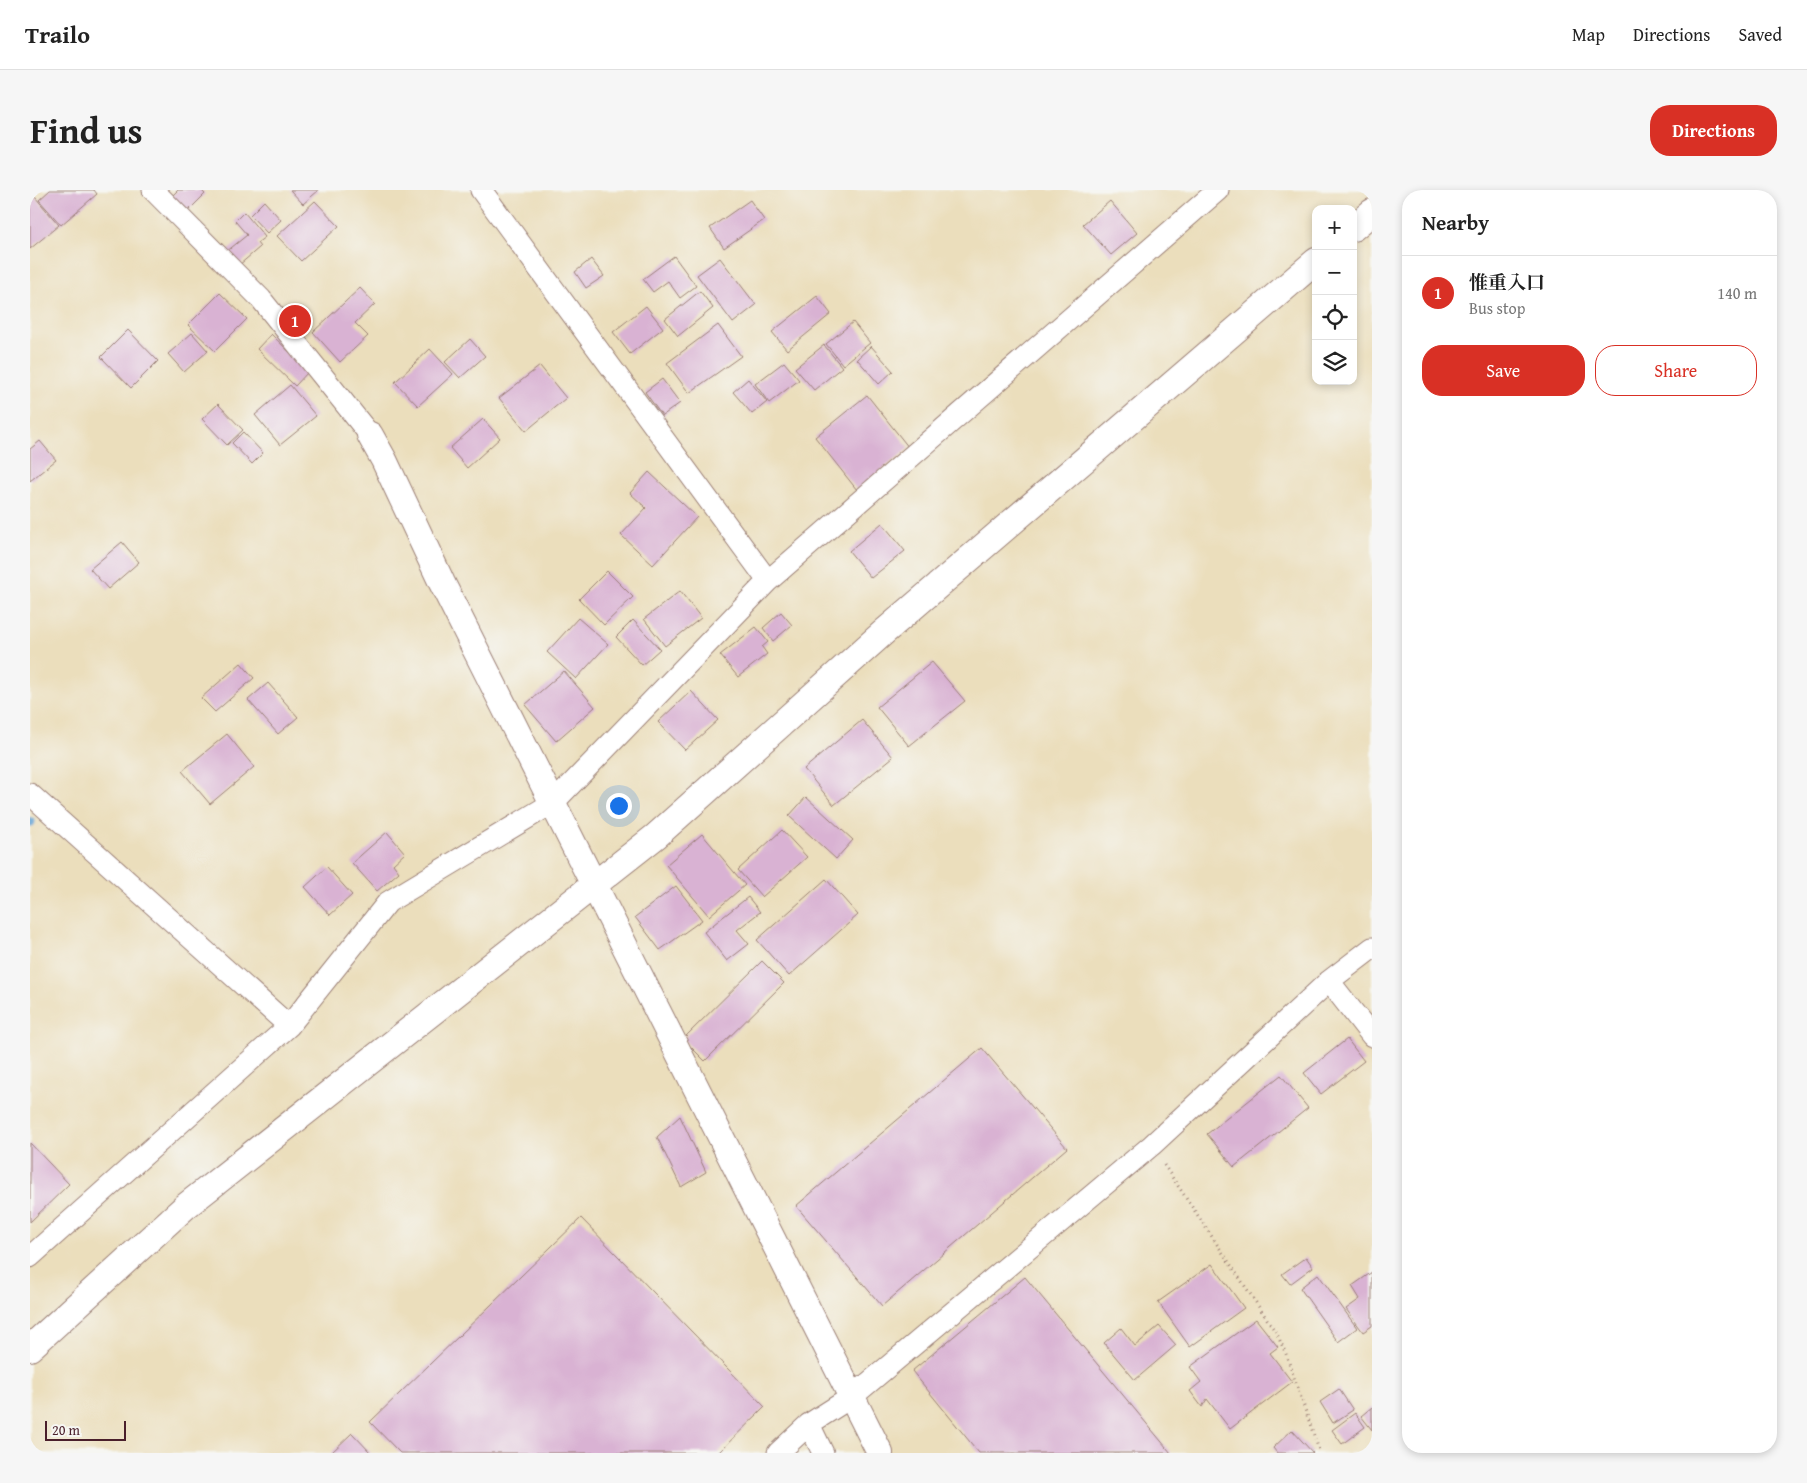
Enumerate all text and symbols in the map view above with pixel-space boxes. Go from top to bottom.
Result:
text: Trailo [25,17,90,52]
text: Map [1572,21,1605,48]
text: Directions [1633,21,1710,48]
text: Saved [1738,21,1782,48]
text: Find us [30,105,143,156]
button: Directions [1650,105,1777,156]
map controls [1312,205,1357,385]
button: + [1312,205,1357,250]
text: Nearby [1422,207,1489,238]
button: − [1312,250,1357,295]
text: 惟重入口 [1469,268,1545,296]
text: 1 [1434,281,1442,305]
text: 140 m [1717,281,1757,305]
button: locate [1312,295,1357,340]
text: Bus stop [1469,296,1525,320]
pin: 1 [279,302,311,340]
button: layers [1312,340,1357,385]
button: Save [1422,345,1585,396]
button: Share [1595,345,1757,396]
your location [606,793,632,819]
scale bar [45,1418,126,1441]
text: 20 m [52,1420,80,1440]

